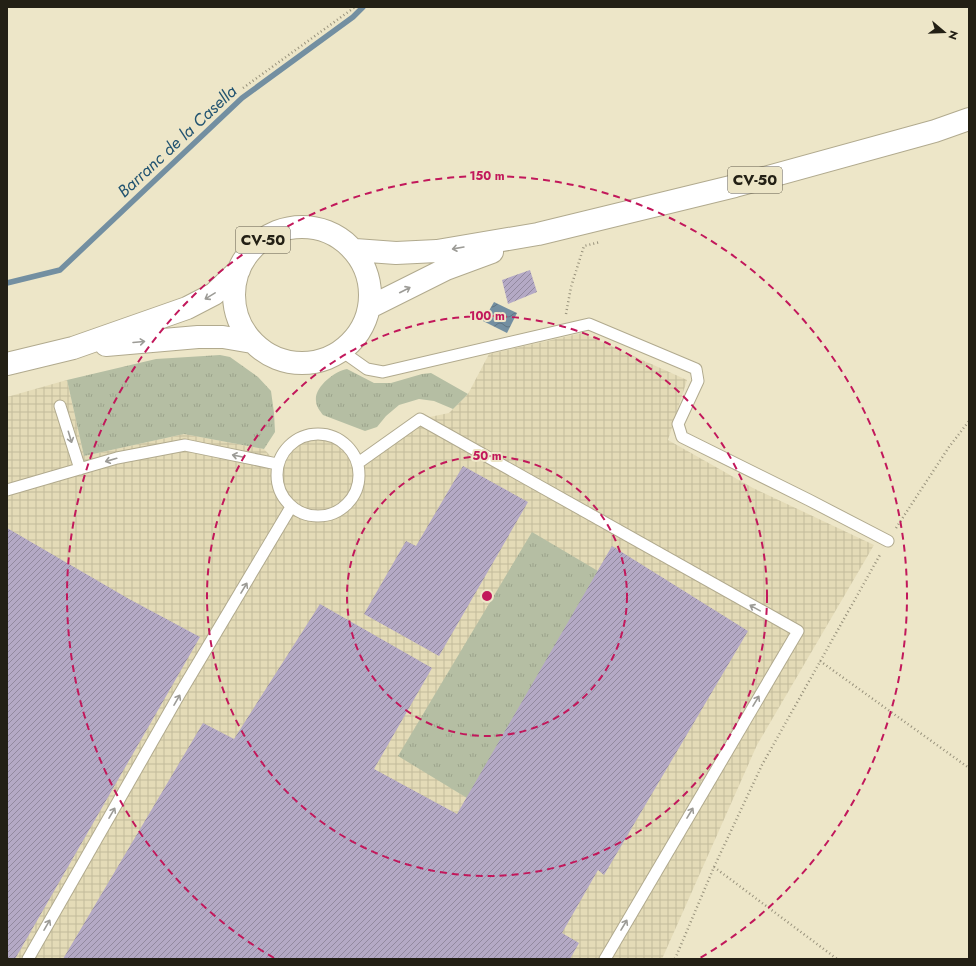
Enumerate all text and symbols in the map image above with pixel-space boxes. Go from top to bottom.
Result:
north arrow [924,12,964,52]
text: N [944,29,962,42]
water label: Barranc de la Casella [112,79,242,203]
text: 150 m [469,167,505,185]
road number: CV-50 [728,167,782,193]
road number: CV-50 [236,227,290,253]
one-way arrow [452,244,465,252]
one-way arrow [399,286,411,293]
one-way arrow [204,292,216,300]
text: 100 m [469,307,505,325]
one-way arrow [132,339,145,346]
one-way arrow [67,431,74,444]
text: 50 m [472,447,502,465]
one-way arrow [232,451,245,459]
one-way arrow [105,457,118,464]
one-way arrow [240,582,248,594]
centre of rings [480,589,494,603]
one-way arrow [749,603,761,611]
one-way arrow [173,694,181,706]
one-way arrow [753,695,761,707]
one-way arrow [109,807,117,819]
one-way arrow [687,807,695,819]
one-way arrow [44,919,52,931]
one-way arrow [621,919,629,931]

